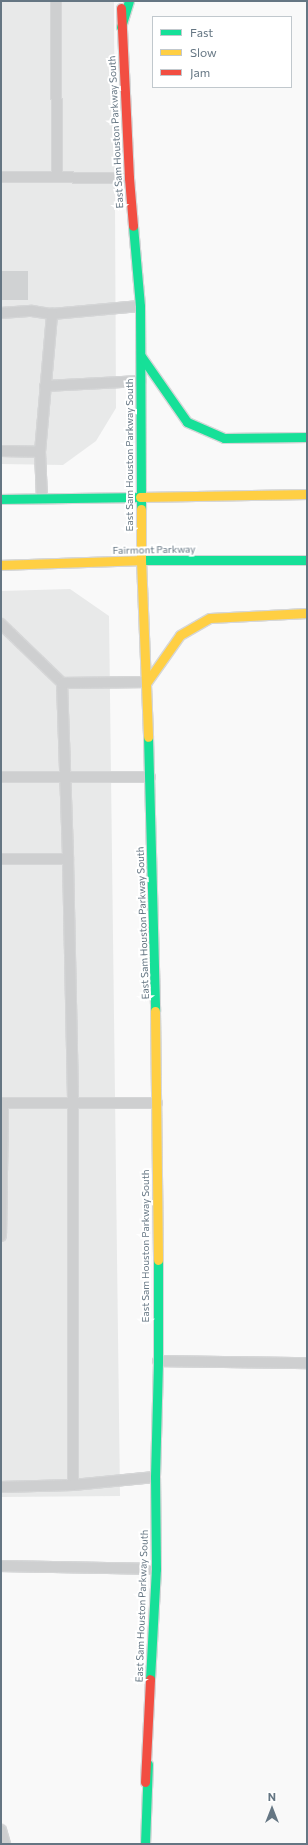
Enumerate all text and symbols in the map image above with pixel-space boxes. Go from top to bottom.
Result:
legend [152,16,292,88]
text: Fast [190,25,213,39]
text: Slow [190,45,217,59]
street label: East Sam Houston Parkway South [106,55,126,209]
text: Jam [190,65,210,79]
street label: East Sam Houston Parkway South [124,379,136,531]
street label: Fairmont Parkway [112,543,196,557]
street label: East Sam Houston Parkway South [134,846,152,1000]
street label: East Sam Houston Parkway South [140,1170,152,1322]
street label: East Sam Houston Parkway South [133,1529,151,1683]
north arrow [252,1789,292,1829]
text: N [268,1790,276,1803]

